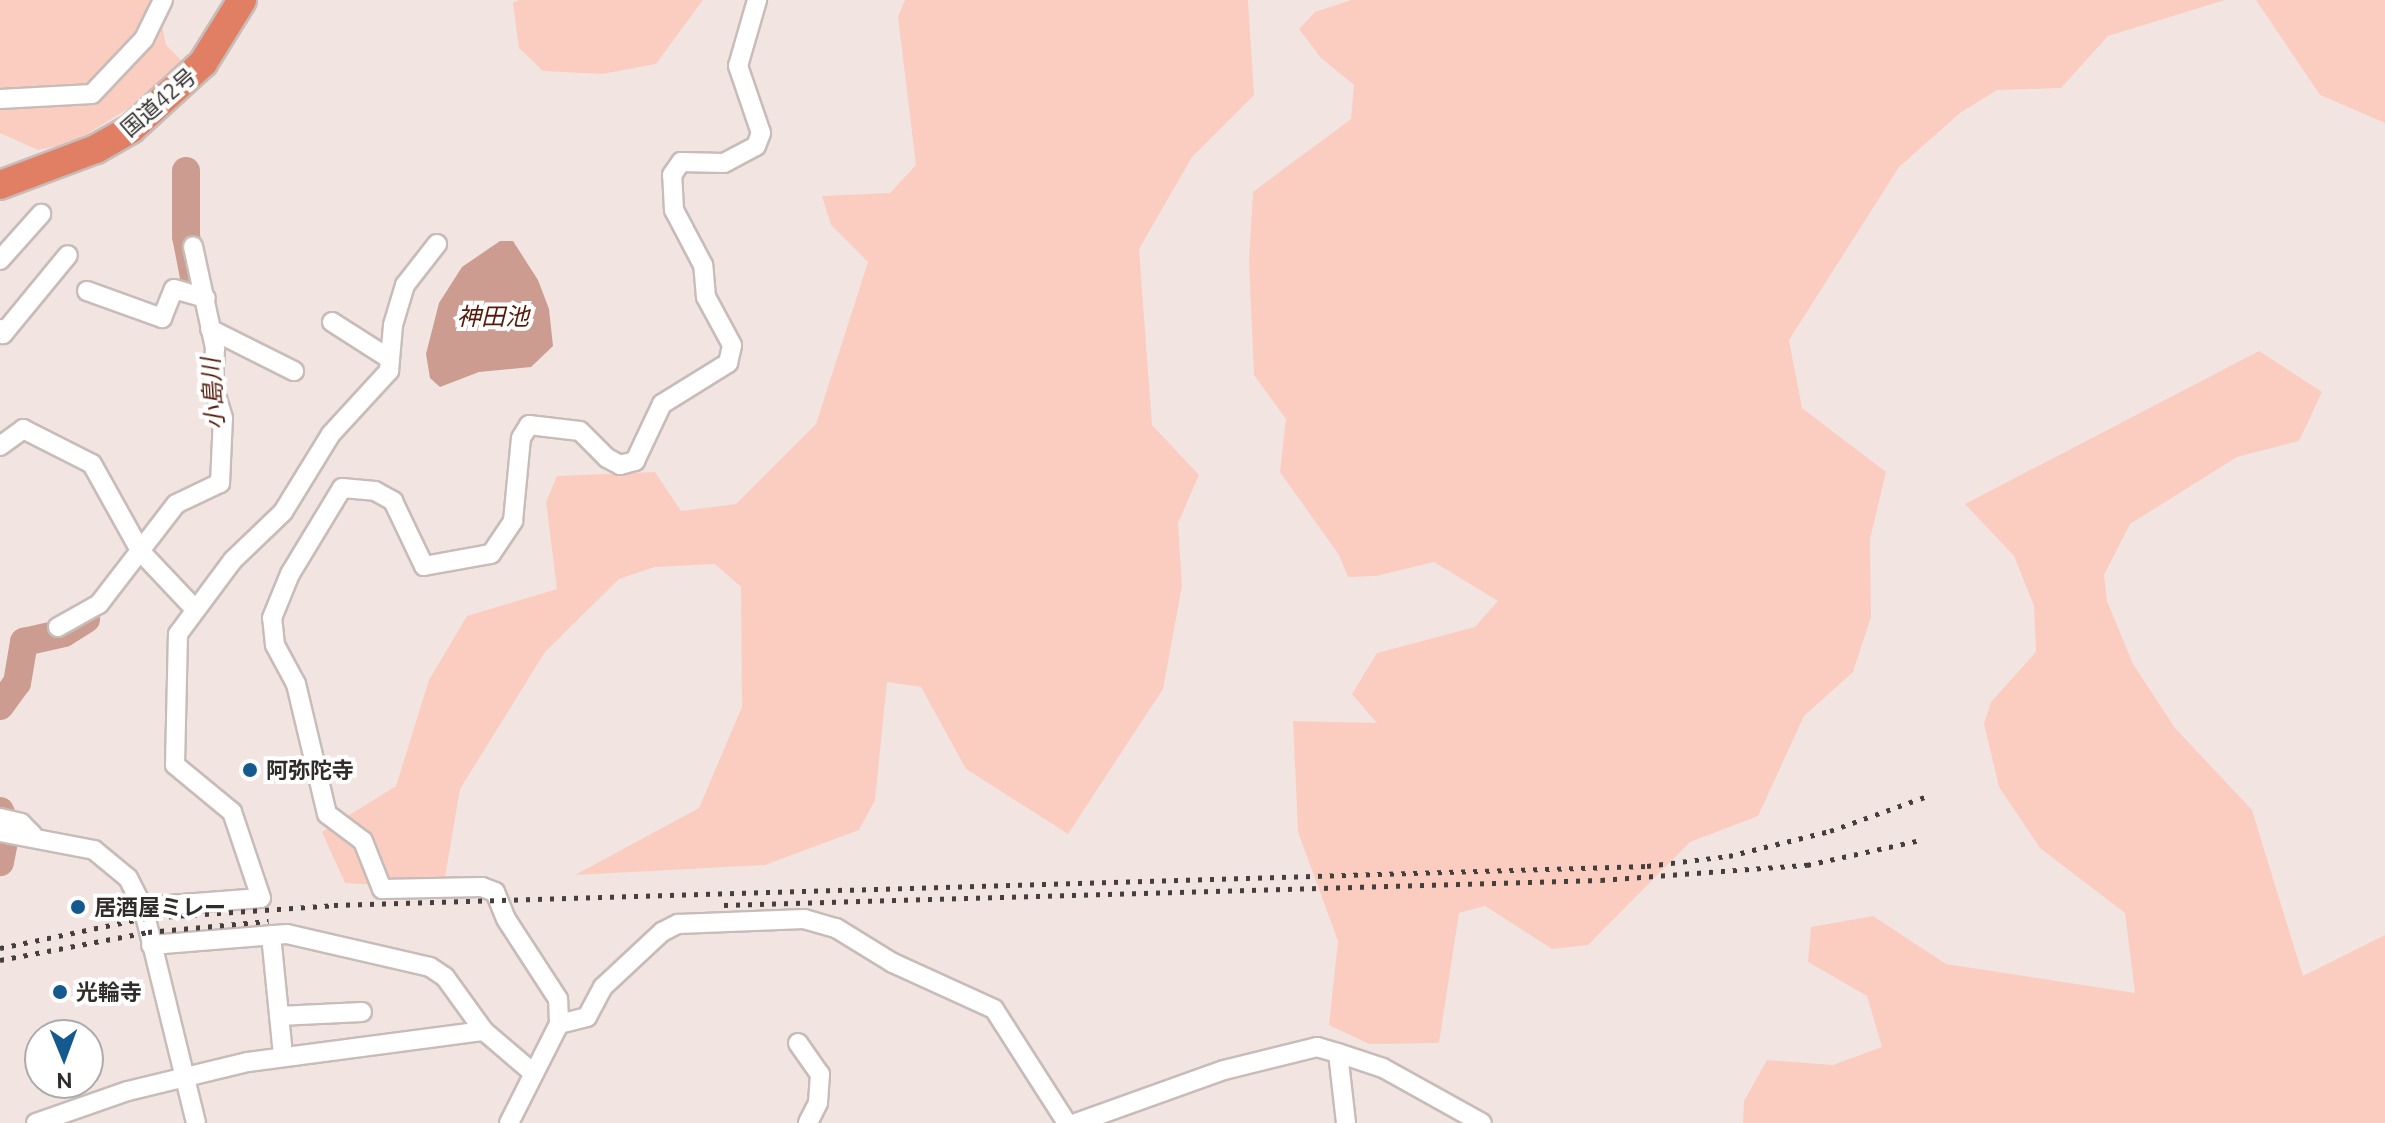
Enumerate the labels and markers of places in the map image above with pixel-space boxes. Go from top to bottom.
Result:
place label: 阿弥陀寺 [266,757,354,783]
marker: 阿弥陀寺 [241,761,259,779]
place label: 居酒屋ミレー [94,894,226,920]
marker: 居酒屋ミレー [69,898,87,916]
place label: 光輪寺 [76,979,142,1005]
marker: 光輪寺 [51,983,69,1001]

